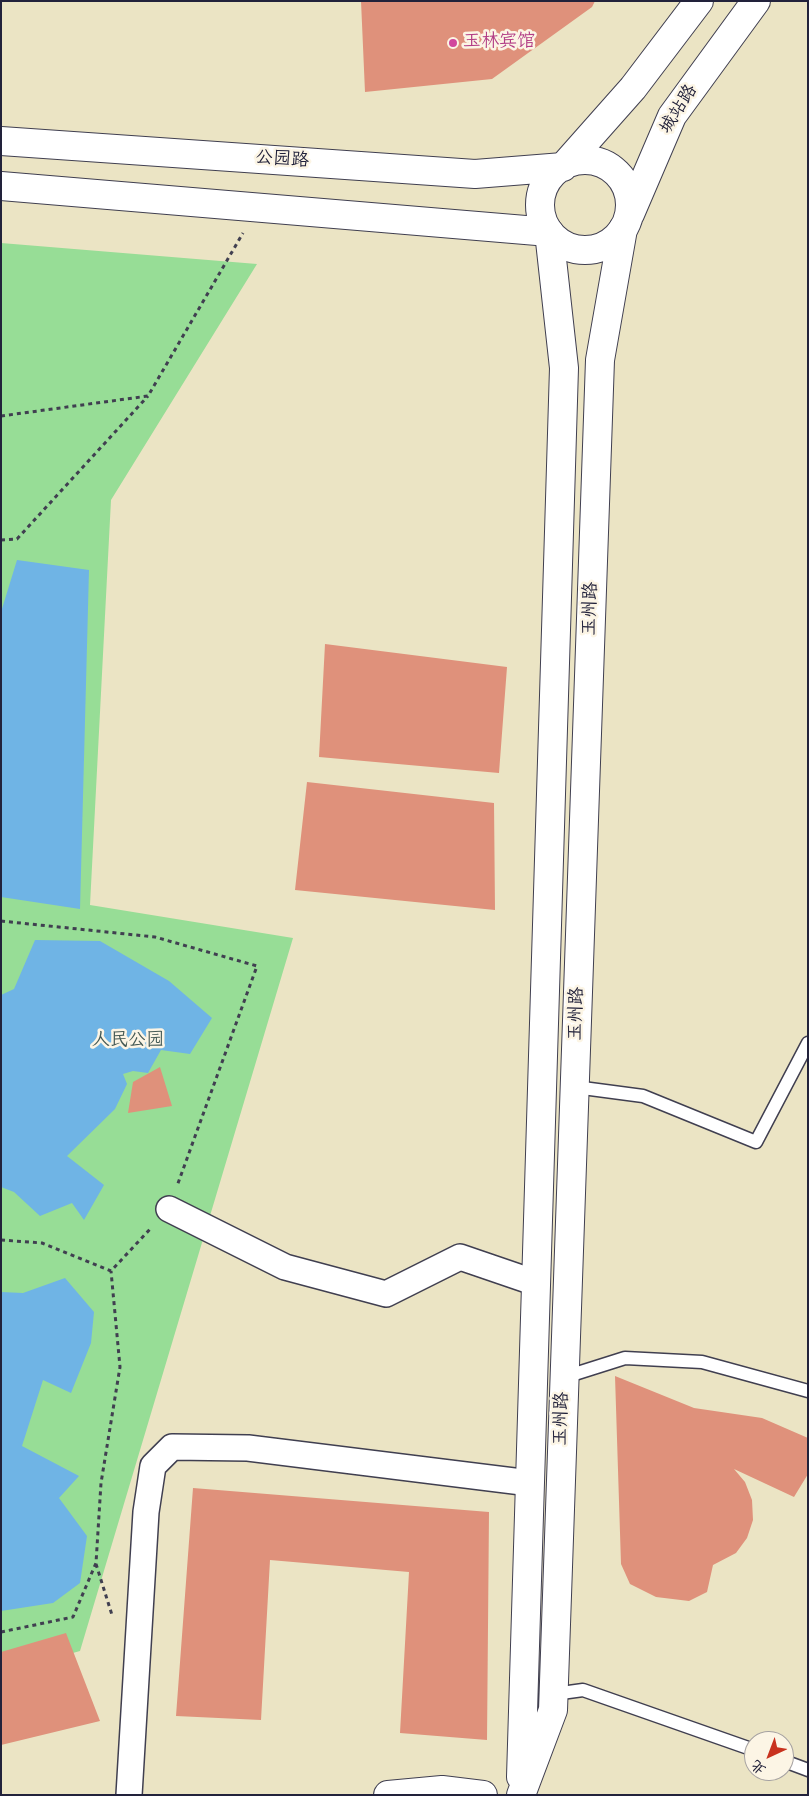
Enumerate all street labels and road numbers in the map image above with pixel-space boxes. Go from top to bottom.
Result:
street label: 城站路 [657,81,703,139]
street label: 公园路 [254,148,310,174]
street label: 玉州路 [580,582,604,636]
street label: 玉州路 [566,987,590,1041]
street label: 玉州路 [551,1392,575,1446]

